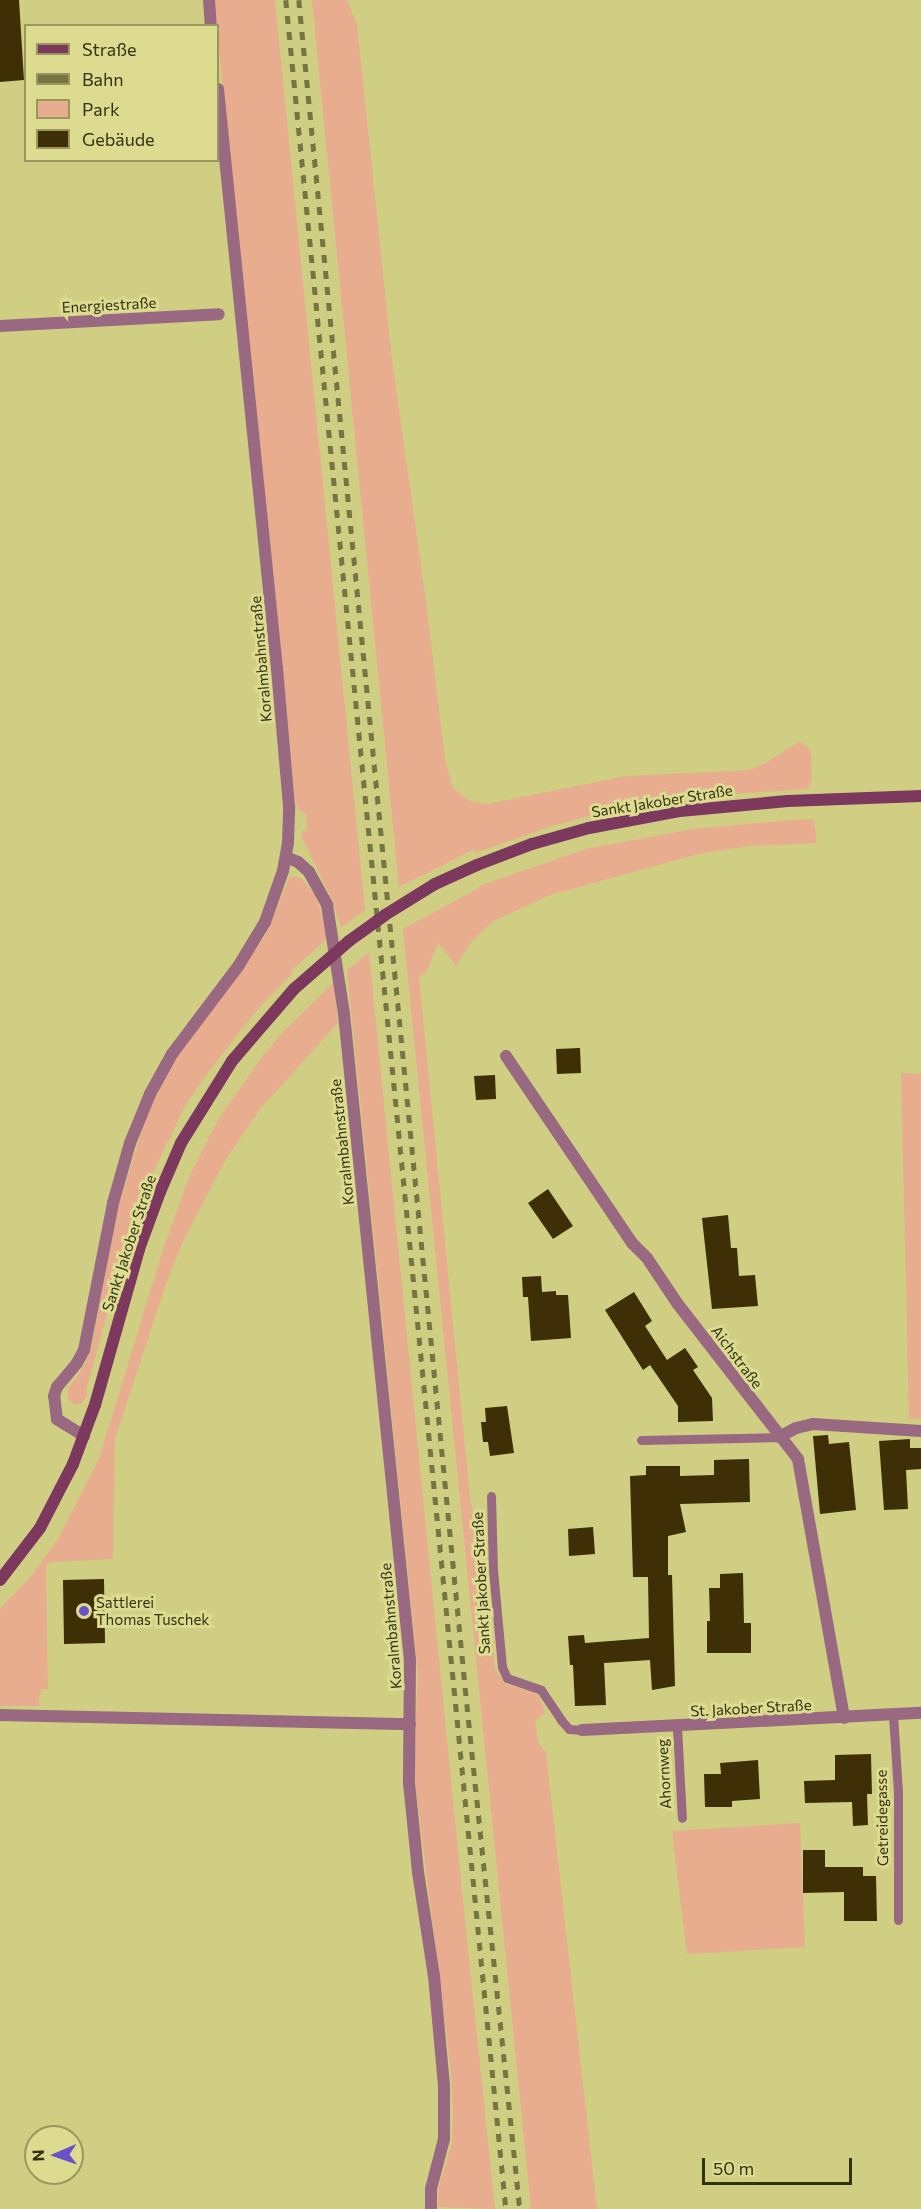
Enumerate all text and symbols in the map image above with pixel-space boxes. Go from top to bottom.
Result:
legend [24,24,219,162]
text: Straße [82,38,137,60]
text: Bahn [82,68,124,90]
text: Park [82,98,120,120]
text: Gebäude [82,128,155,150]
street label: Energiestraße [61,294,157,316]
street label: Koralmbahnstraße [247,595,275,723]
street label: Sankt Jakober Straße [590,781,734,821]
street label: Koralmbahnstraße [326,1078,358,1206]
street label: Sankt Jakober Straße [98,1172,160,1314]
street label: Aichstraße [708,1322,766,1392]
street label: Sankt Jakober Straße [468,1511,494,1655]
street label: Koralmbahnstraße [377,1562,405,1690]
place label: Sattlerei Thomas Tuschek [96,1593,209,1628]
marker: Sattlerei Thomas Tuschek [77,1604,91,1618]
street label: St. Jakober Straße [690,1696,812,1720]
street label: Ahornweg [653,1739,675,1809]
street label: Getreidegasse [872,1770,892,1866]
north arrow [24,2125,84,2185]
scale bar [705,2146,855,2184]
text: N [28,2149,47,2162]
text: 50 m [713,2157,754,2179]

